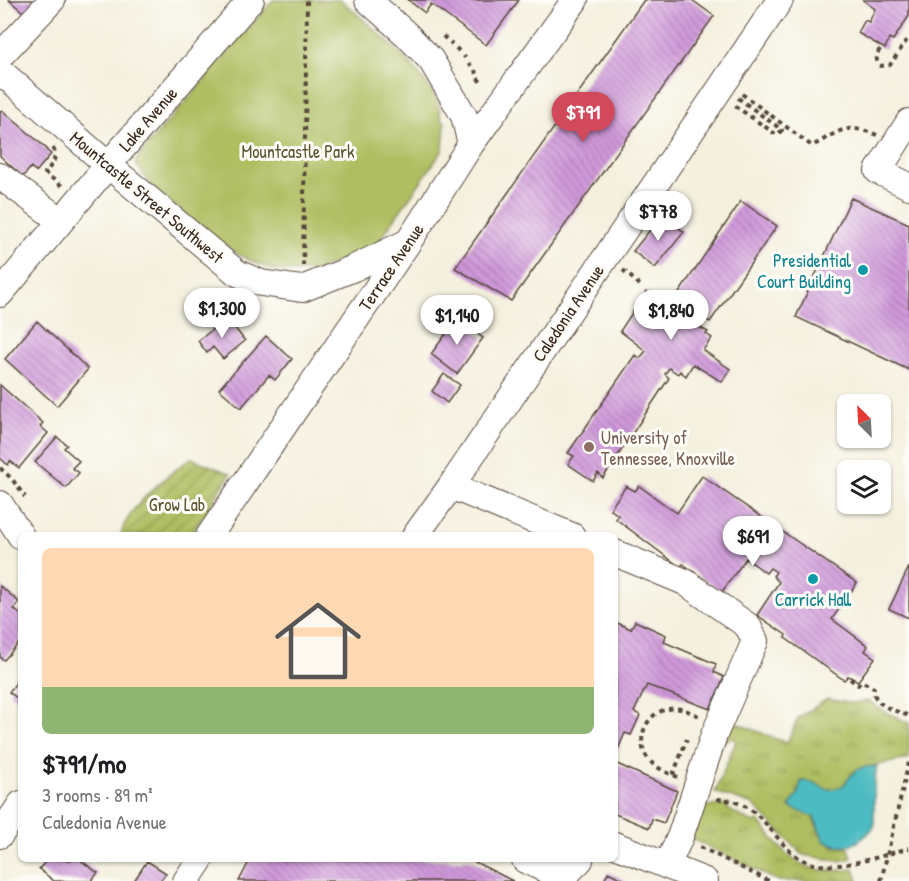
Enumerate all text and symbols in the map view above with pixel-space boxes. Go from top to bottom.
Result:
street label: Lake Avenue [113,81,183,157]
pin: $791 [547,92,619,143]
text: $791 [566,98,600,125]
street label: Mountcastle Street Southwest [65,125,230,269]
park label: Mountcastle Park [242,139,355,164]
pin: $778 [622,191,694,242]
text: $778 [639,197,677,224]
street label: Terrace Avenue [353,218,429,316]
place label: Presidential Court Building [757,248,851,294]
street label: Caledonia Avenue [526,260,610,366]
marker: Presidential Court Building [856,263,870,277]
pin: $1,300 [173,288,271,339]
pin: $1,840 [622,290,720,341]
text: $1,300 [198,294,246,321]
pin: $1,140 [408,295,506,346]
text: $1,840 [648,296,694,323]
text: $1,140 [434,301,480,328]
north arrow [837,394,891,448]
map controls [837,394,891,514]
place label: University of Tennessee, Knoxville [601,425,735,471]
marker: University of Tennessee, Knoxville [582,440,596,454]
button: layers [837,460,891,514]
park label: Grow Lab [149,492,205,517]
pin: $691 [717,516,789,567]
text: $691 [737,522,769,549]
marker: Carrick Hall [806,572,820,586]
icon: home [264,587,372,695]
place label: Carrick Hall [775,587,852,612]
text: $791/mo [42,746,126,781]
text: 3 rooms · 89 m² [42,781,153,808]
text: Caledonia Avenue [42,808,167,835]

